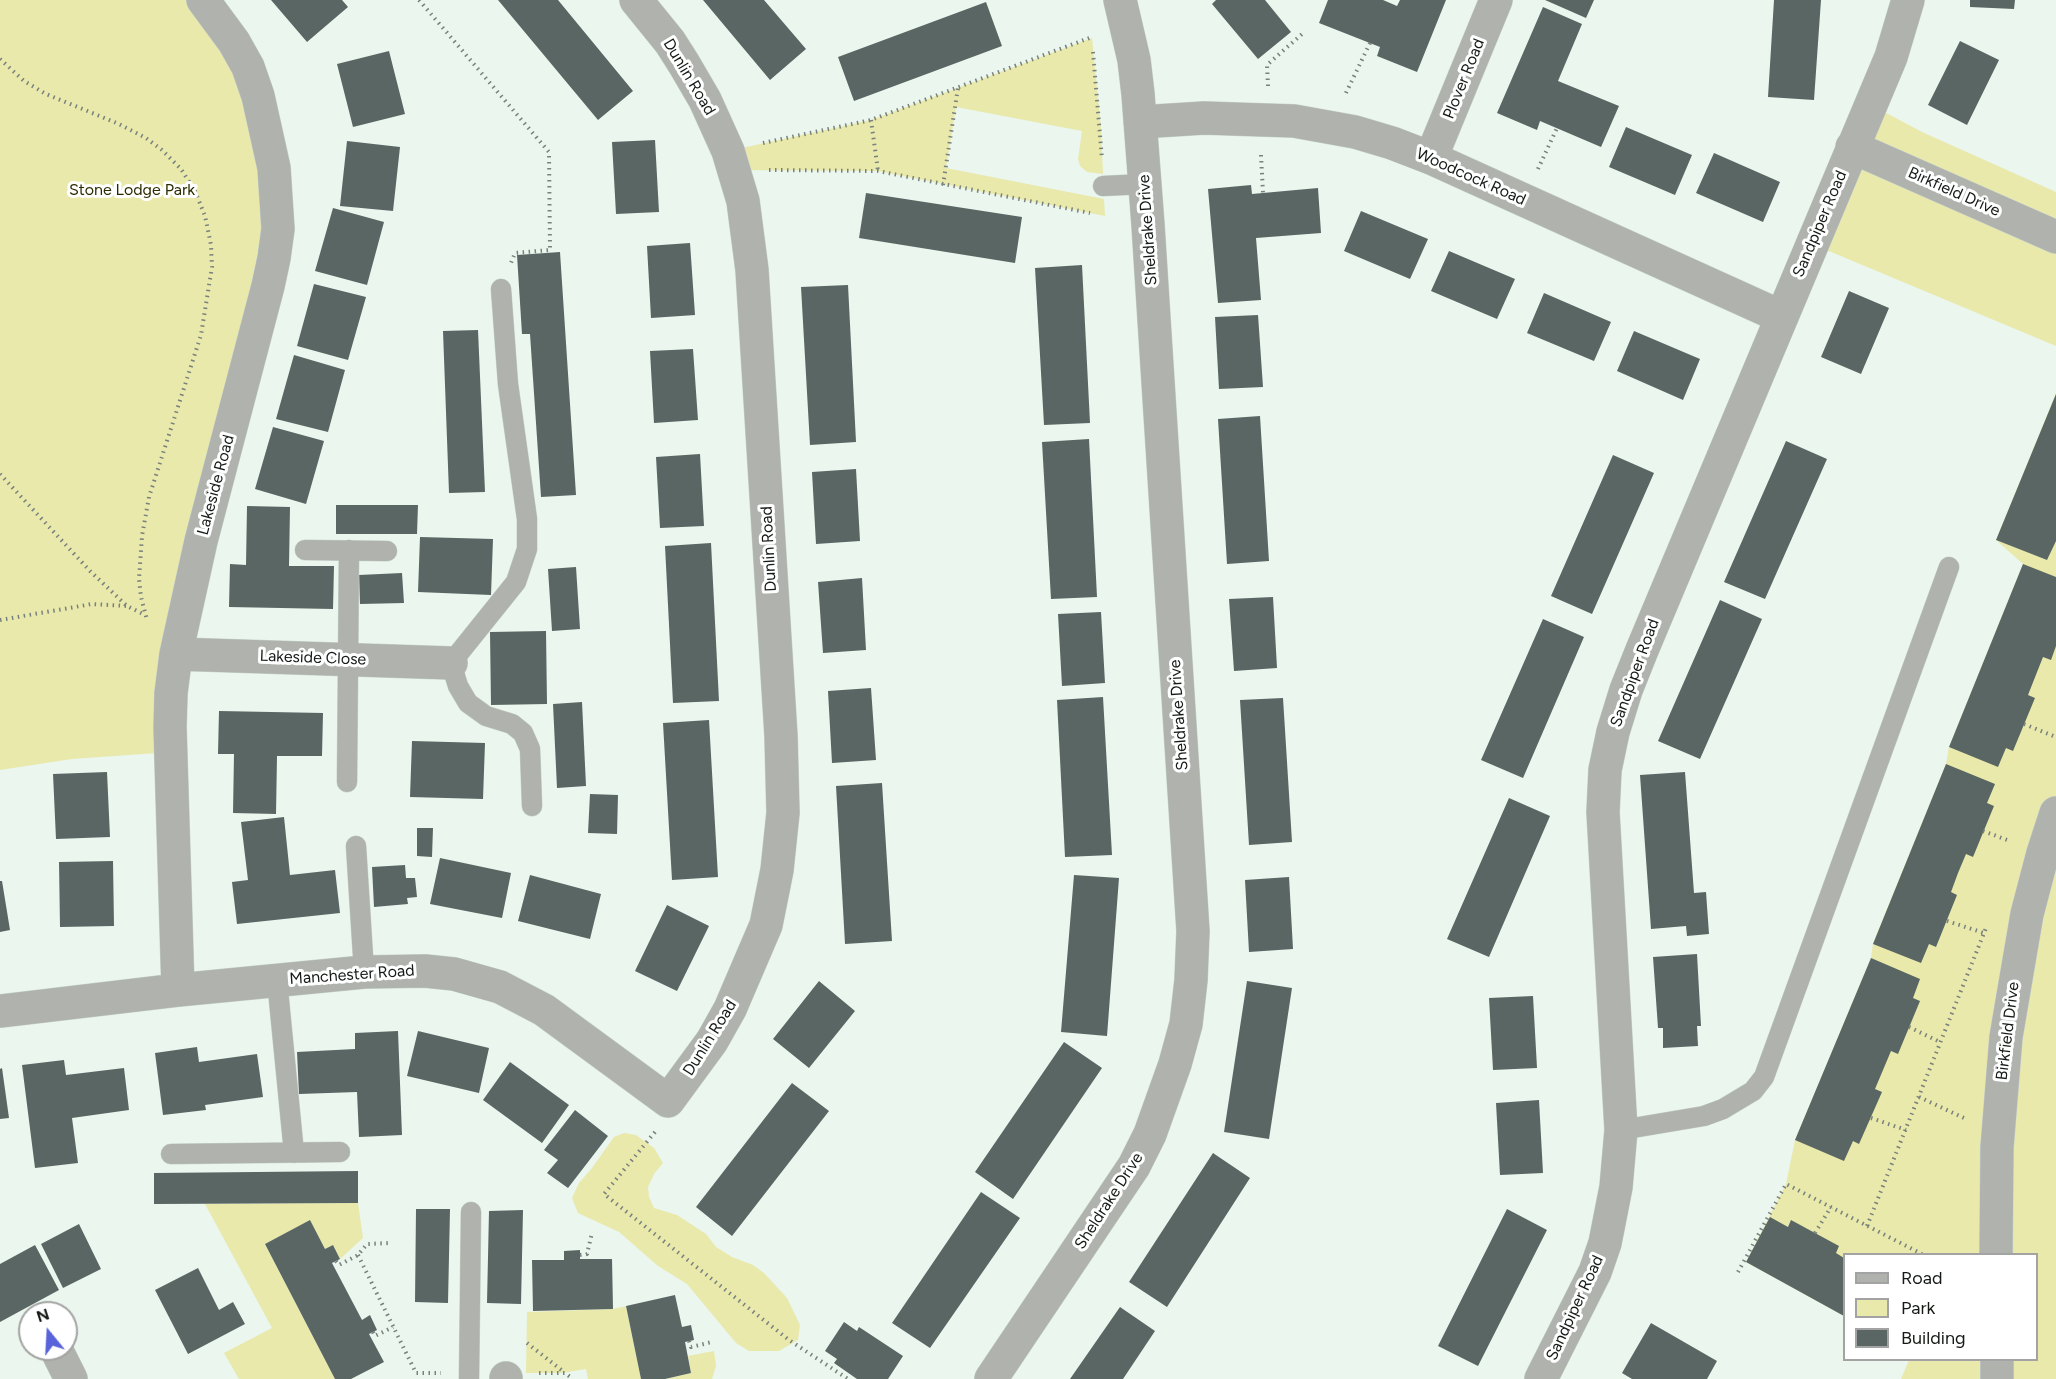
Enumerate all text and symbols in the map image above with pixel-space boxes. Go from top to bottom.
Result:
street label: Dunlin Road [659,35,719,119]
street label: Plover Road [1439,36,1489,122]
street label: Woodcock Road [1413,144,1529,210]
street label: Birkfield Drive [1905,163,2003,221]
street label: Sandpiper Road [1789,168,1851,280]
street label: Sheldrake Drive [1135,174,1161,286]
park label: Stone Lodge Park [69,180,195,200]
street label: Lakeside Road [193,433,239,537]
street label: Dunlin Road [757,506,781,592]
street label: Sandpiper Road [1607,616,1663,730]
street label: Lakeside Close [259,647,367,669]
street label: Sheldrake Drive [1166,659,1192,771]
street label: Manchester Road [289,961,415,989]
street label: Birkfield Drive [1992,981,2024,1081]
street label: Dunlin Road [679,997,741,1079]
street label: Sheldrake Drive [1071,1149,1147,1253]
street label: Sandpiper Road [1542,1252,1608,1364]
legend [1843,1253,2038,1361]
text: Road [1901,1267,1942,1289]
text: Park [1901,1297,1935,1319]
north arrow [18,1301,78,1361]
text: N [34,1304,52,1326]
text: Building [1901,1327,1966,1349]

